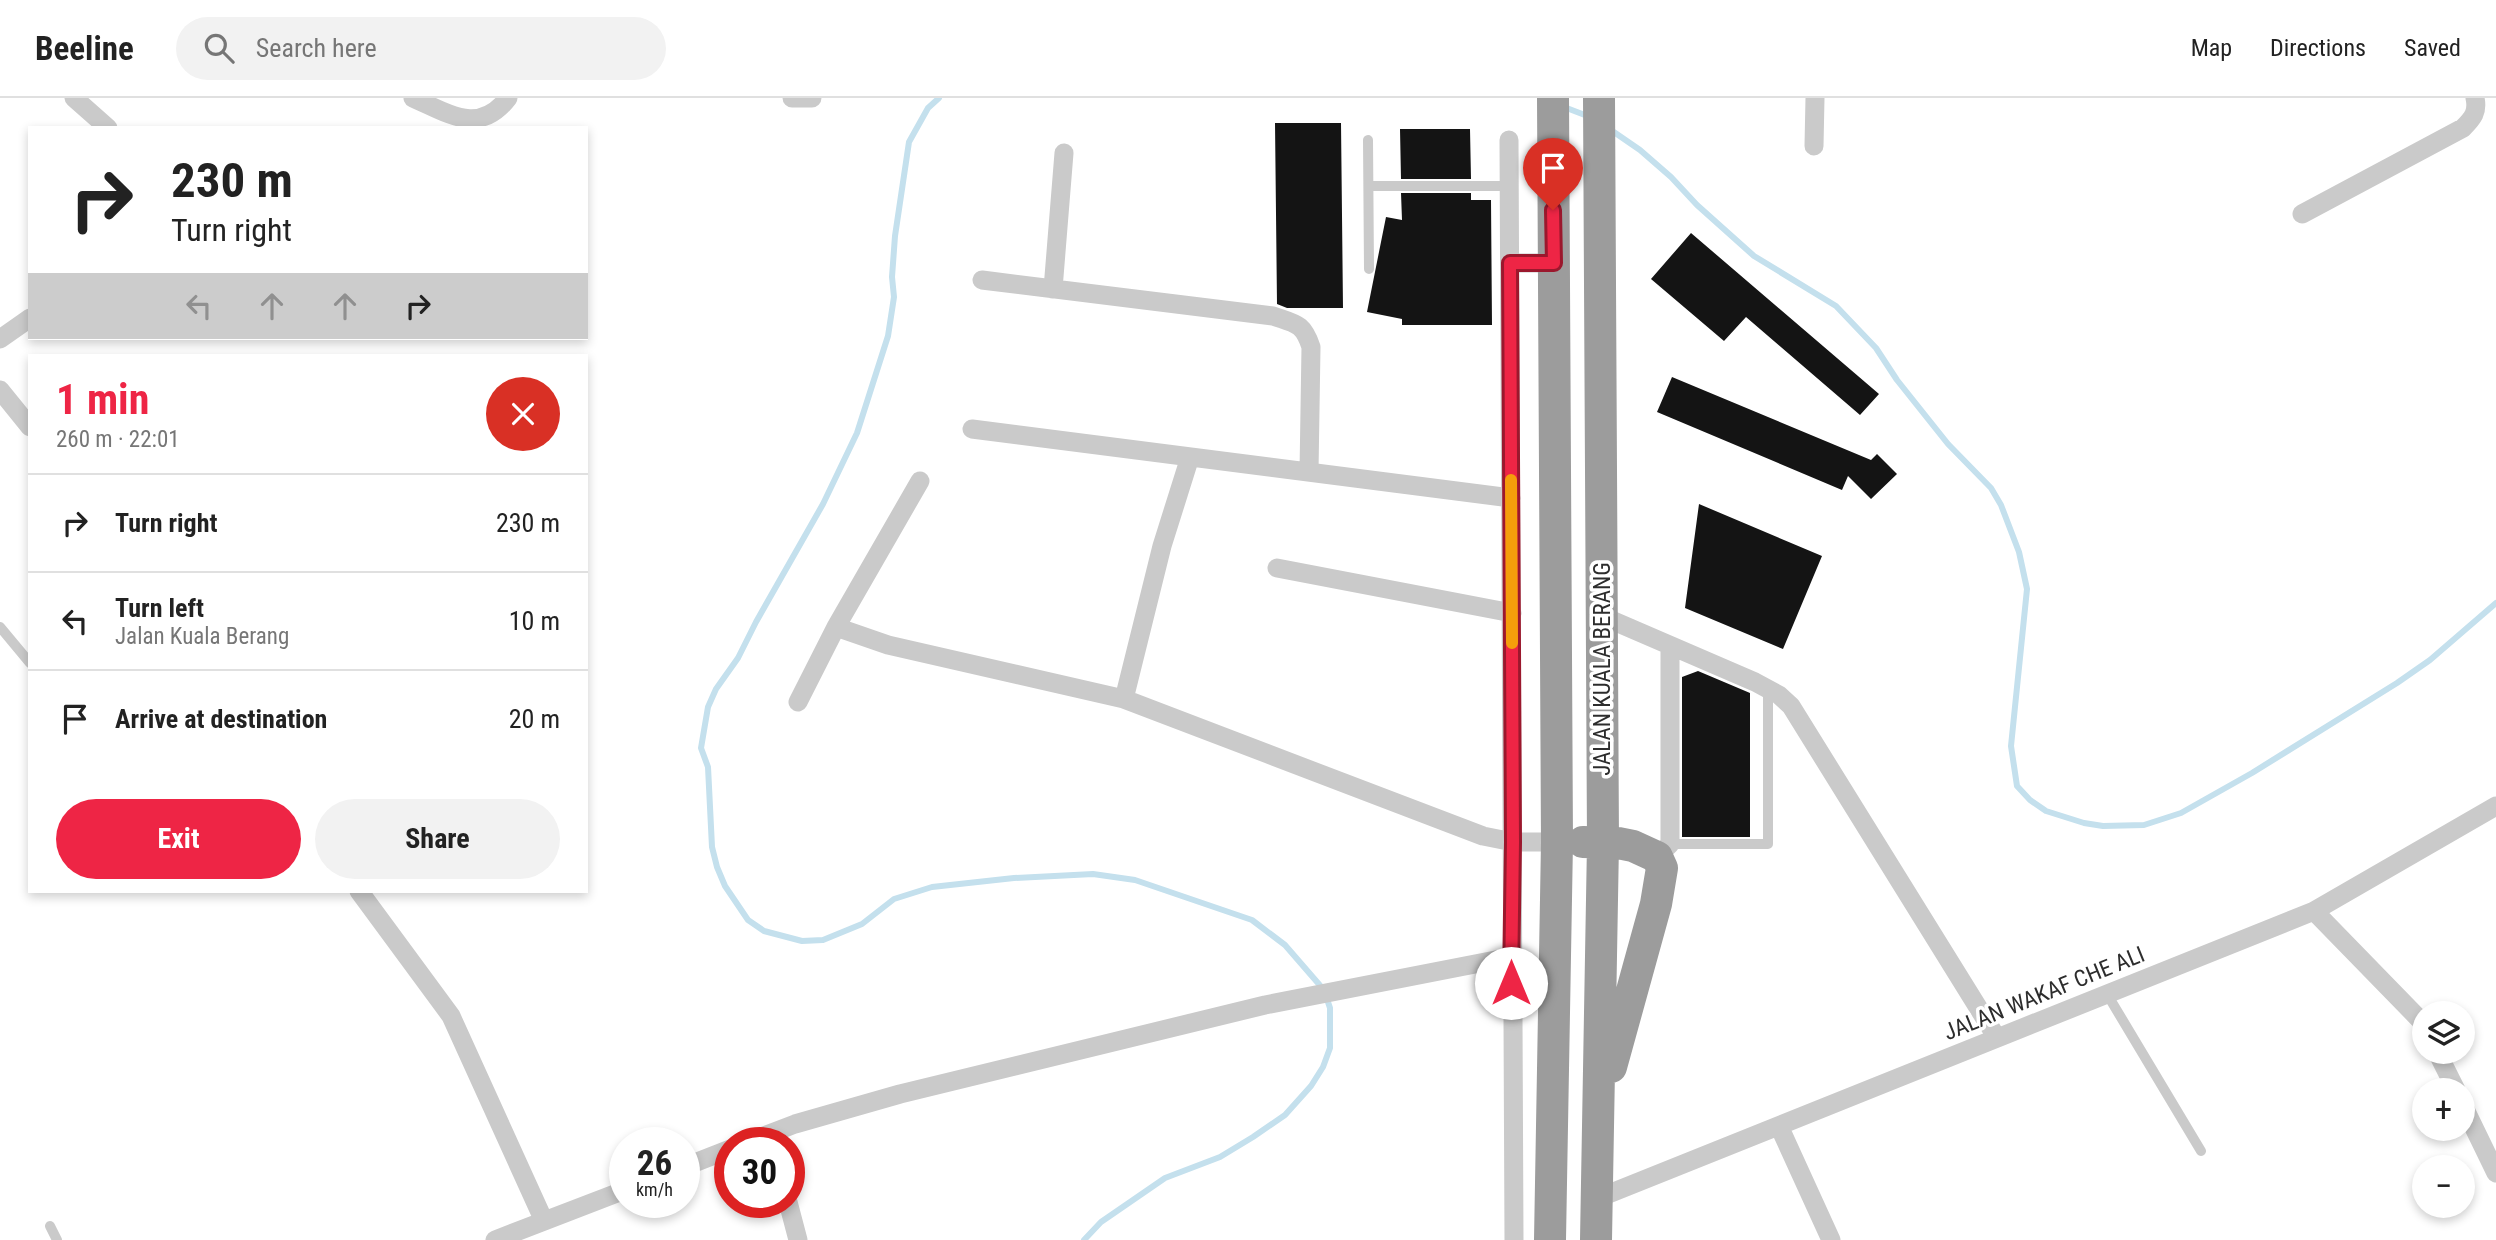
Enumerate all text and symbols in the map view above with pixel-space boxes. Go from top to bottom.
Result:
search box [176,17,666,80]
text: Beeline [35,29,134,68]
icon: search [200,29,238,67]
text: Search here [256,33,377,63]
text: Map [2191,34,2232,62]
text: Directions [2270,34,2366,62]
text: Saved [2404,34,2461,62]
pin [1523,138,1583,210]
icon: arrive [1534,149,1572,187]
text: 230 m [171,152,293,209]
icon: right [56,154,147,245]
text: Turn right [171,211,292,249]
icon: left [180,287,218,325]
icon: ahead [253,287,291,325]
icon: ahead [326,287,364,325]
icon: right [399,287,437,325]
text: 1 min [56,375,149,424]
button: close [486,377,560,451]
text: 260 m · 22:01 [56,426,180,453]
icon: right [56,504,94,542]
text: Turn right [115,508,217,538]
text: 230 m [496,508,560,538]
street label: JALAN KUALA BERANG [1589,562,1616,776]
text: Turn left [115,593,204,623]
icon: left [56,602,94,640]
text: 10 m [509,606,560,636]
text: Jalan Kuala Berang [115,623,289,650]
icon: arrive [56,700,94,738]
text: Arrive at destination [115,704,327,734]
text: 20 m [509,704,560,734]
button: Exit [56,799,301,879]
button: Share [315,799,560,879]
street label: JALAN WAKAF CHE ALI [1940,941,2149,1046]
position arrow [1474,946,1548,1020]
map controls [2412,1001,2475,1218]
button: layers [2412,1001,2475,1064]
button: + [2412,1078,2475,1141]
speed limit sign: 30 [714,1127,805,1218]
text: 26 [637,1143,672,1184]
button: − [2412,1155,2475,1218]
text: km/h [636,1179,673,1200]

